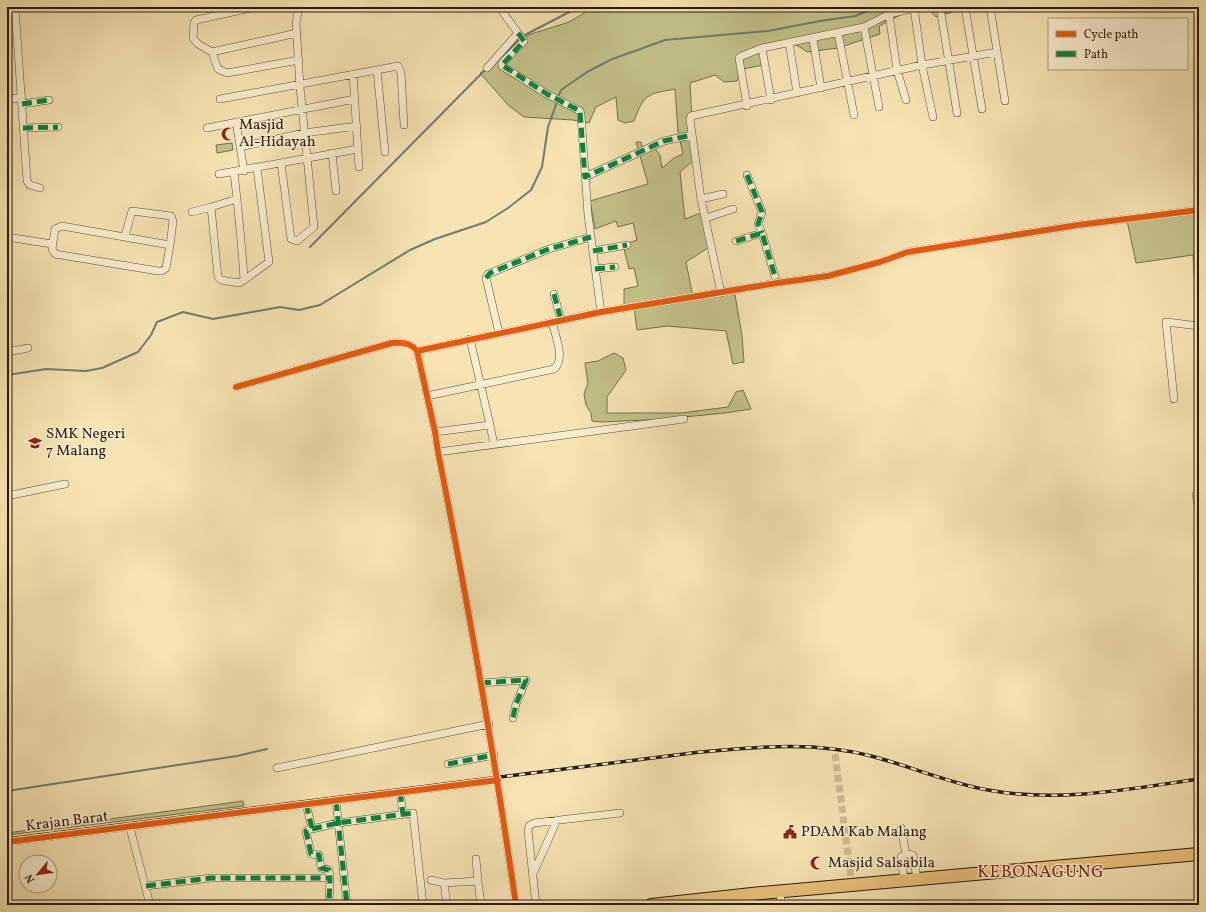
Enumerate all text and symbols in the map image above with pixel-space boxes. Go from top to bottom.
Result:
legend [1048,18,1188,70]
text: Cycle path [1084,27,1139,43]
text: Path [1084,47,1108,63]
place label: Masjid Al-Hidayah [239,115,316,153]
mosque icon: Masjid Al-Hidayah [220,126,236,142]
place label: SMK Negeri 7 Malang [46,424,125,462]
school or university icon: SMK Negeri 7 Malang [27,435,43,451]
street label: Krajan Barat [24,807,110,837]
place label: PDAM Kab Malang [801,822,927,843]
public building icon: PDAM Kab Malang [782,824,798,840]
place label: Masjid Salsabila [828,853,935,874]
north arrow [18,854,58,894]
mosque icon: Masjid Salsabila [809,855,825,871]
district label: KEBONAGUNG [977,861,1105,884]
text: N [22,871,39,885]

